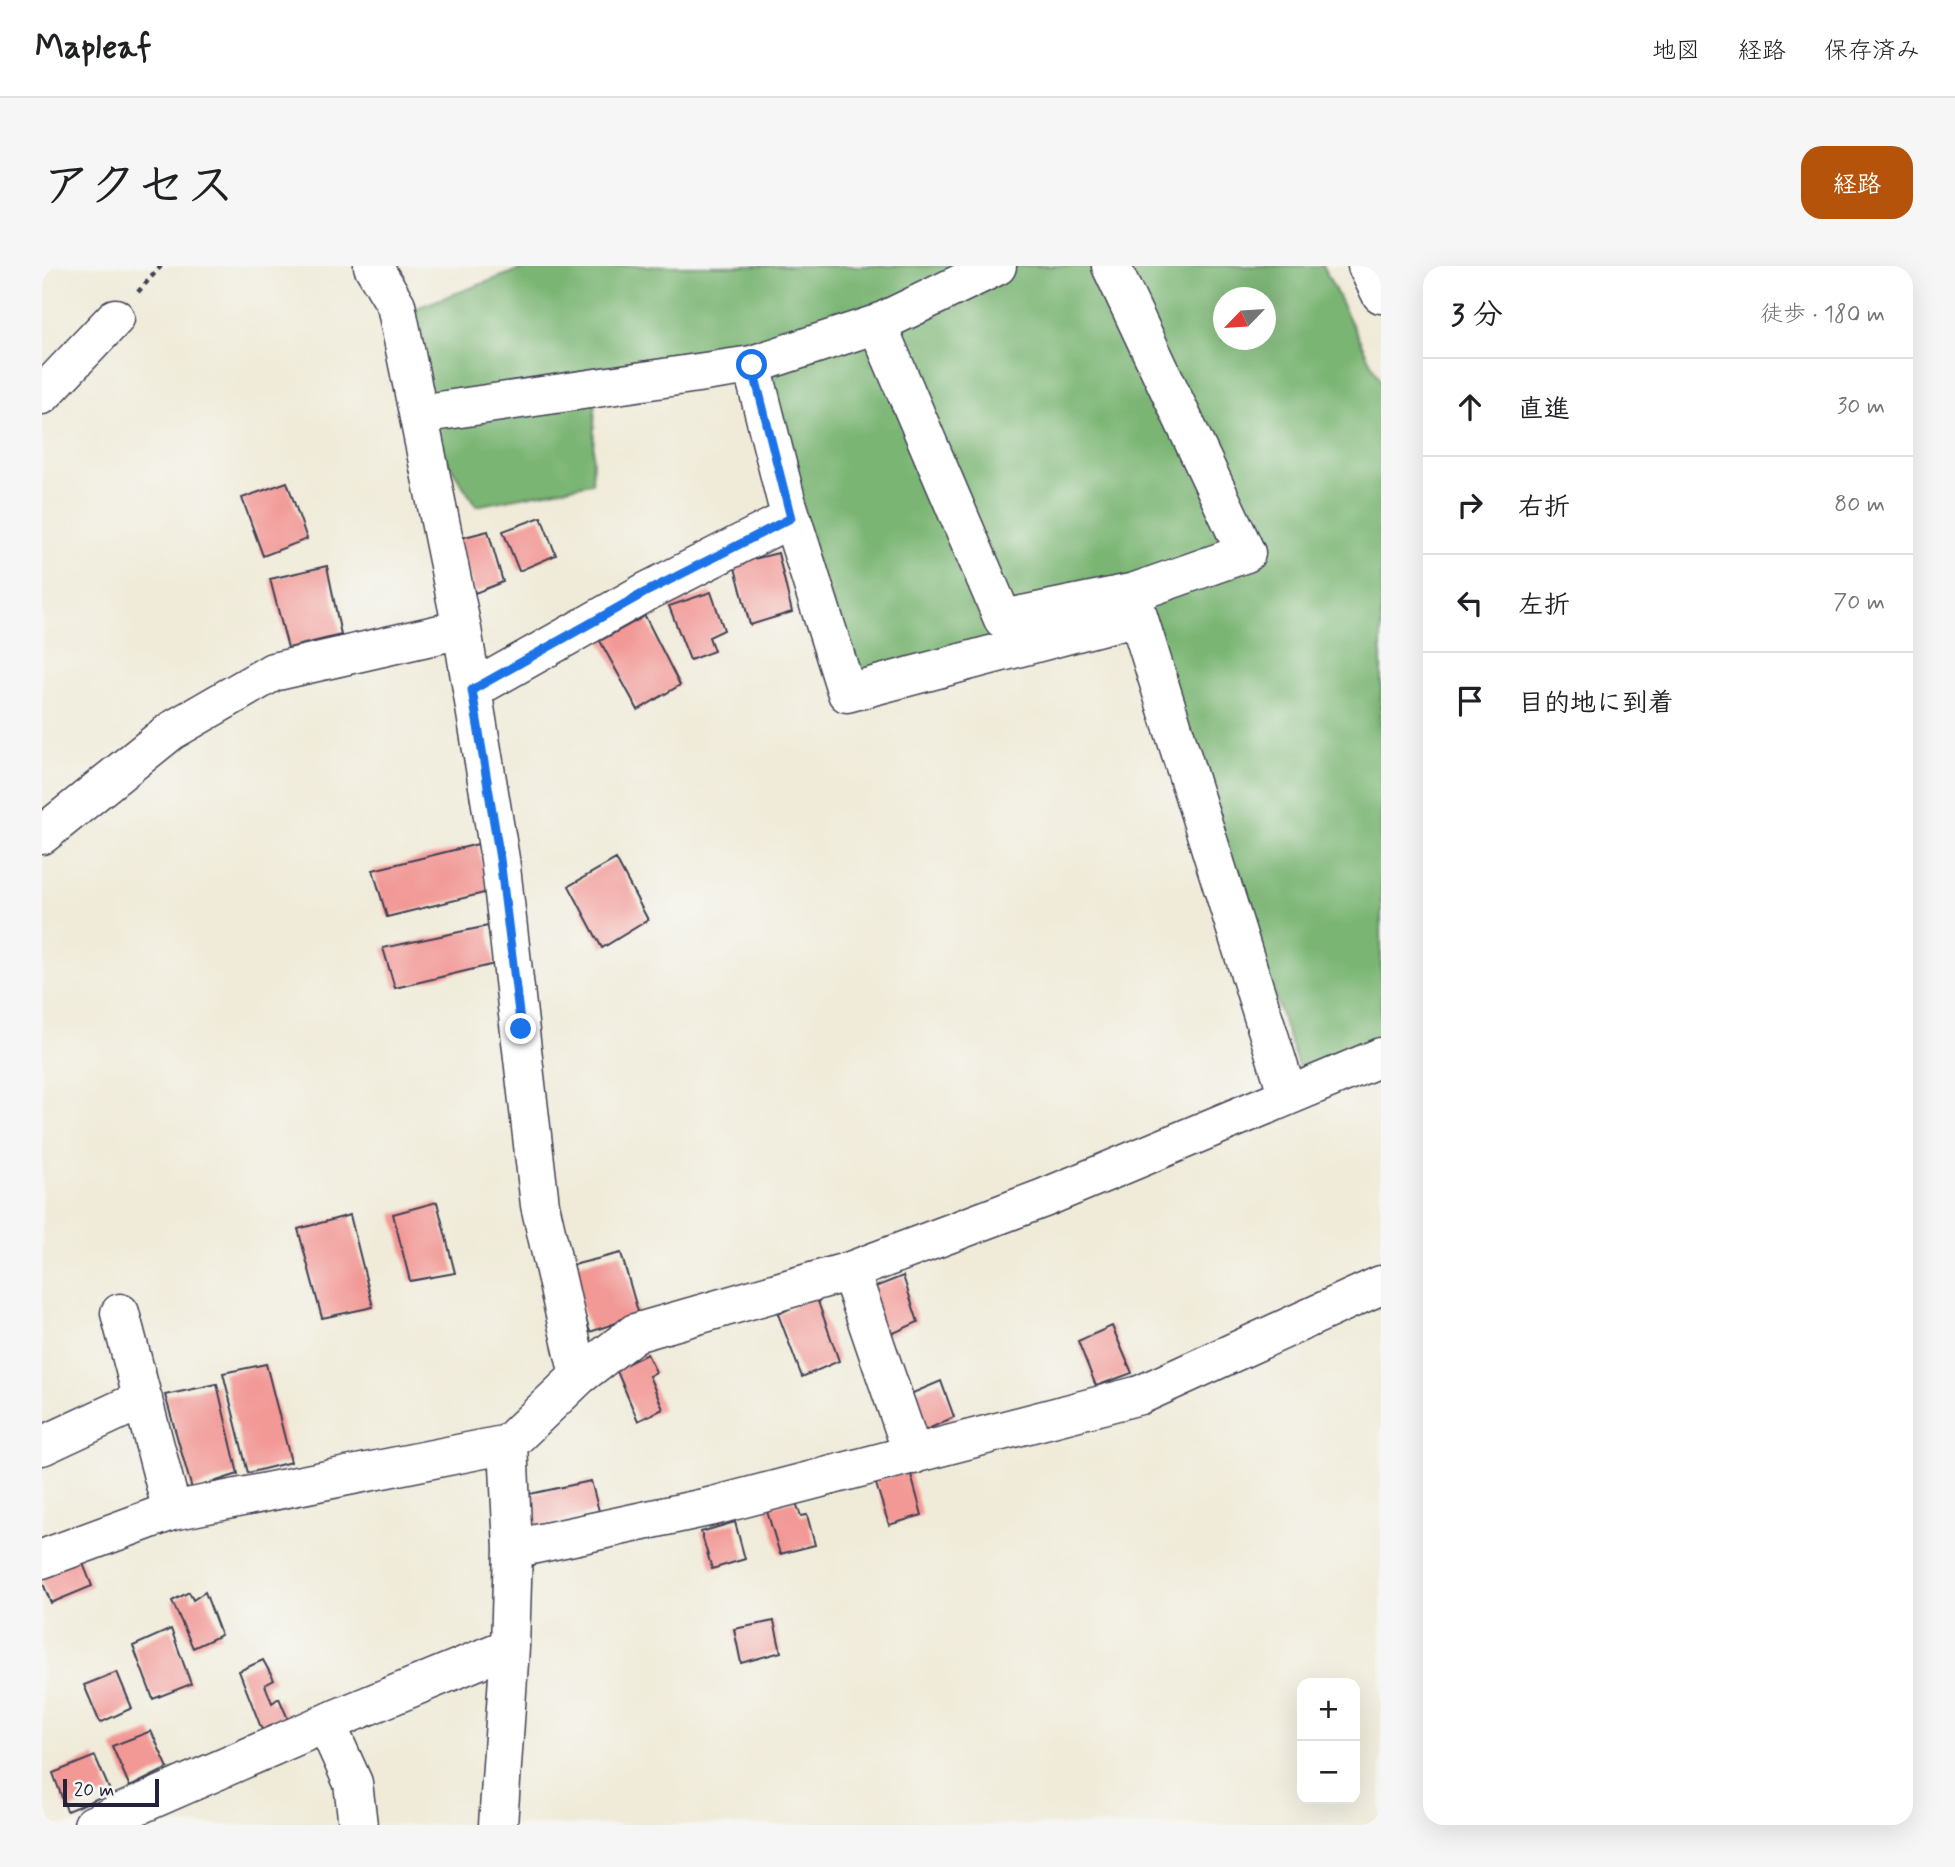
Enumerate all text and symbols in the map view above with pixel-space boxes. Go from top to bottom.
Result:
text: Mapleaf [35,26,151,70]
text: 地図 [1652,36,1700,67]
text: 経路 [1738,36,1786,67]
text: 保存済み [1824,36,1920,67]
button: 経路 [1801,146,1913,219]
text: アクセス [42,155,235,220]
north arrow [1213,287,1276,350]
text: 3 分 [1451,296,1503,335]
text: 徒歩 · 180 m [1760,300,1885,330]
route start [736,349,767,380]
icon: ahead [1451,388,1489,426]
text: 30 m [1837,392,1885,422]
text: 直進 [1518,393,1570,427]
icon: right [1451,486,1489,524]
text: 80 m [1834,490,1885,520]
text: 右折 [1518,491,1570,525]
icon: left [1451,584,1489,622]
text: 70 m [1833,588,1885,618]
text: 左折 [1518,589,1570,623]
icon: arrive [1451,682,1489,720]
text: 目的地に到着 [1518,687,1674,721]
route end [505,1013,536,1044]
map controls [1297,1678,1360,1804]
button: + [1297,1678,1360,1741]
button: − [1297,1741,1360,1804]
scale bar [63,1776,159,1808]
text: 20 m [74,1778,114,1803]

